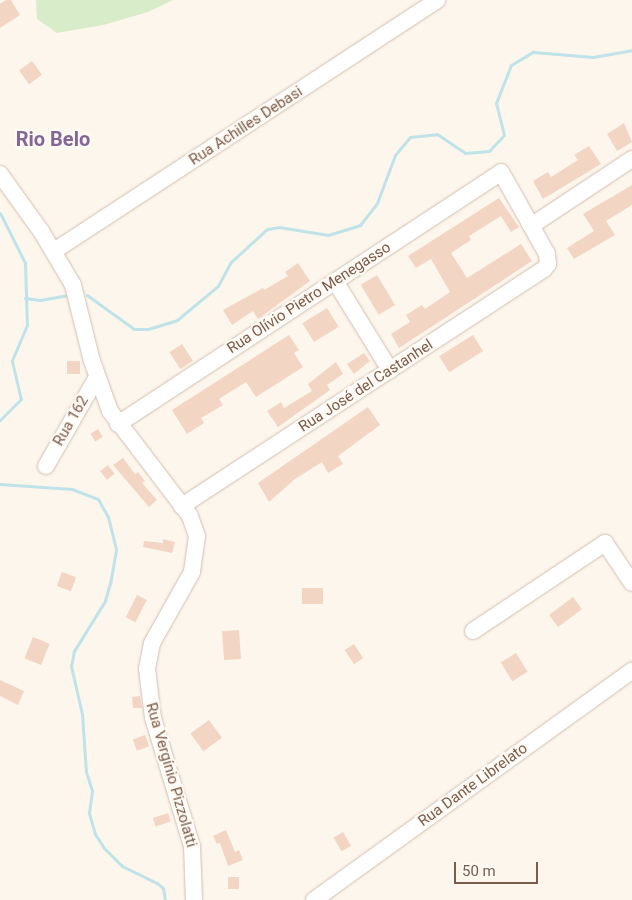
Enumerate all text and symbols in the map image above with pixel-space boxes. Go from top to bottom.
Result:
street label: Rua Achilles Debasi [186,83,306,169]
district label: Rio Belo [16,127,90,151]
street label: Rua Olívio Pietro Menegasso [224,238,394,358]
street label: Rua José del Castanhel [296,336,436,436]
street label: Rua 162 [50,393,92,449]
street label: Rua Vergínio Pizzolatti [142,701,200,849]
street label: Rua Dante Librelato [415,739,531,831]
scale bar [457,852,541,884]
text: 50 m [462,862,496,880]

